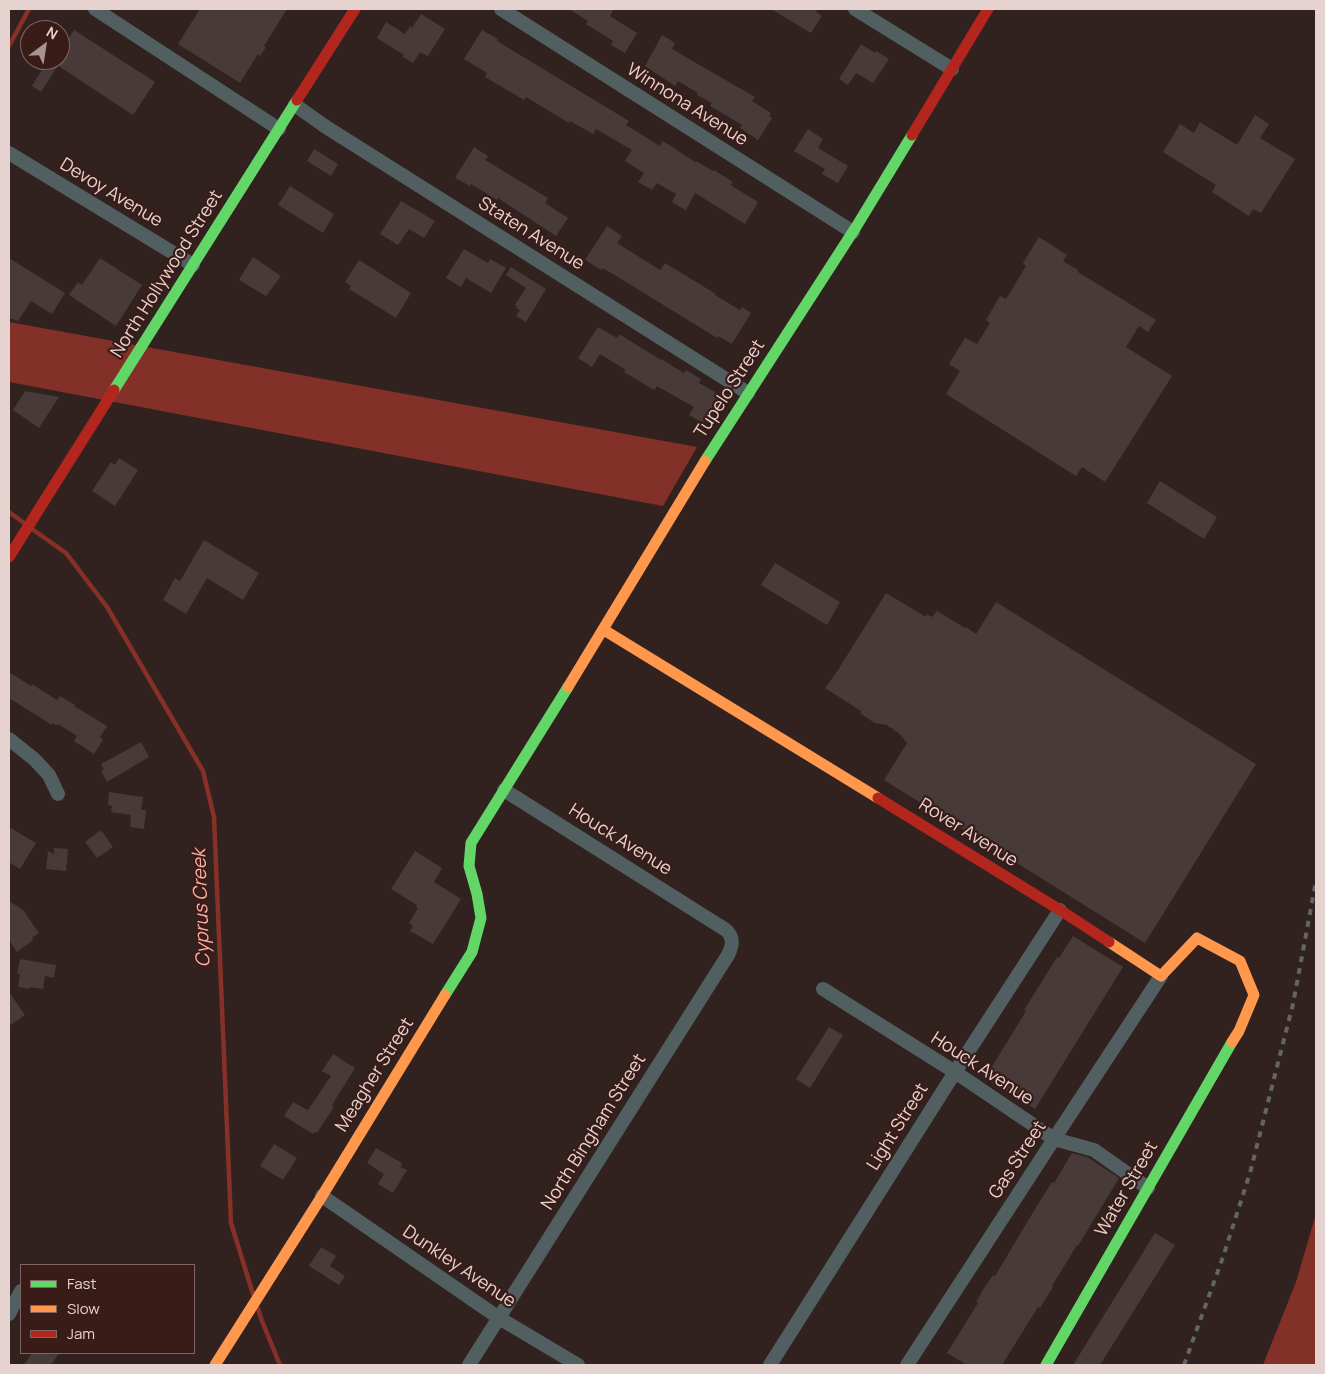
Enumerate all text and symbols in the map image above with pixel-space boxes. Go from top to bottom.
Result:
north arrow [20,20,70,70]
text: N [43,22,62,43]
street label: Winnona Avenue [623,59,751,151]
street label: Devoy Avenue [56,154,166,232]
street label: North Hollywood Street [107,186,227,362]
street label: Staten Avenue [474,193,588,275]
street label: Tupelo Street [690,336,770,442]
street label: Rover Avenue [915,794,1021,872]
street label: Houck Avenue [564,800,676,880]
water label: Cyprus Creek [189,848,215,968]
street label: Meagher Street [331,1014,419,1136]
street label: Houck Avenue [927,1028,1037,1110]
street label: North Bingham Street [537,1050,651,1214]
street label: Light Street [863,1080,933,1174]
street label: Gas Street [985,1117,1051,1203]
street label: Water Street [1091,1138,1163,1240]
street label: Dunkley Avenue [398,1221,520,1313]
legend [20,1264,195,1354]
text: Fast [67,1273,96,1294]
text: Slow [67,1298,100,1319]
text: Jam [67,1323,95,1344]

